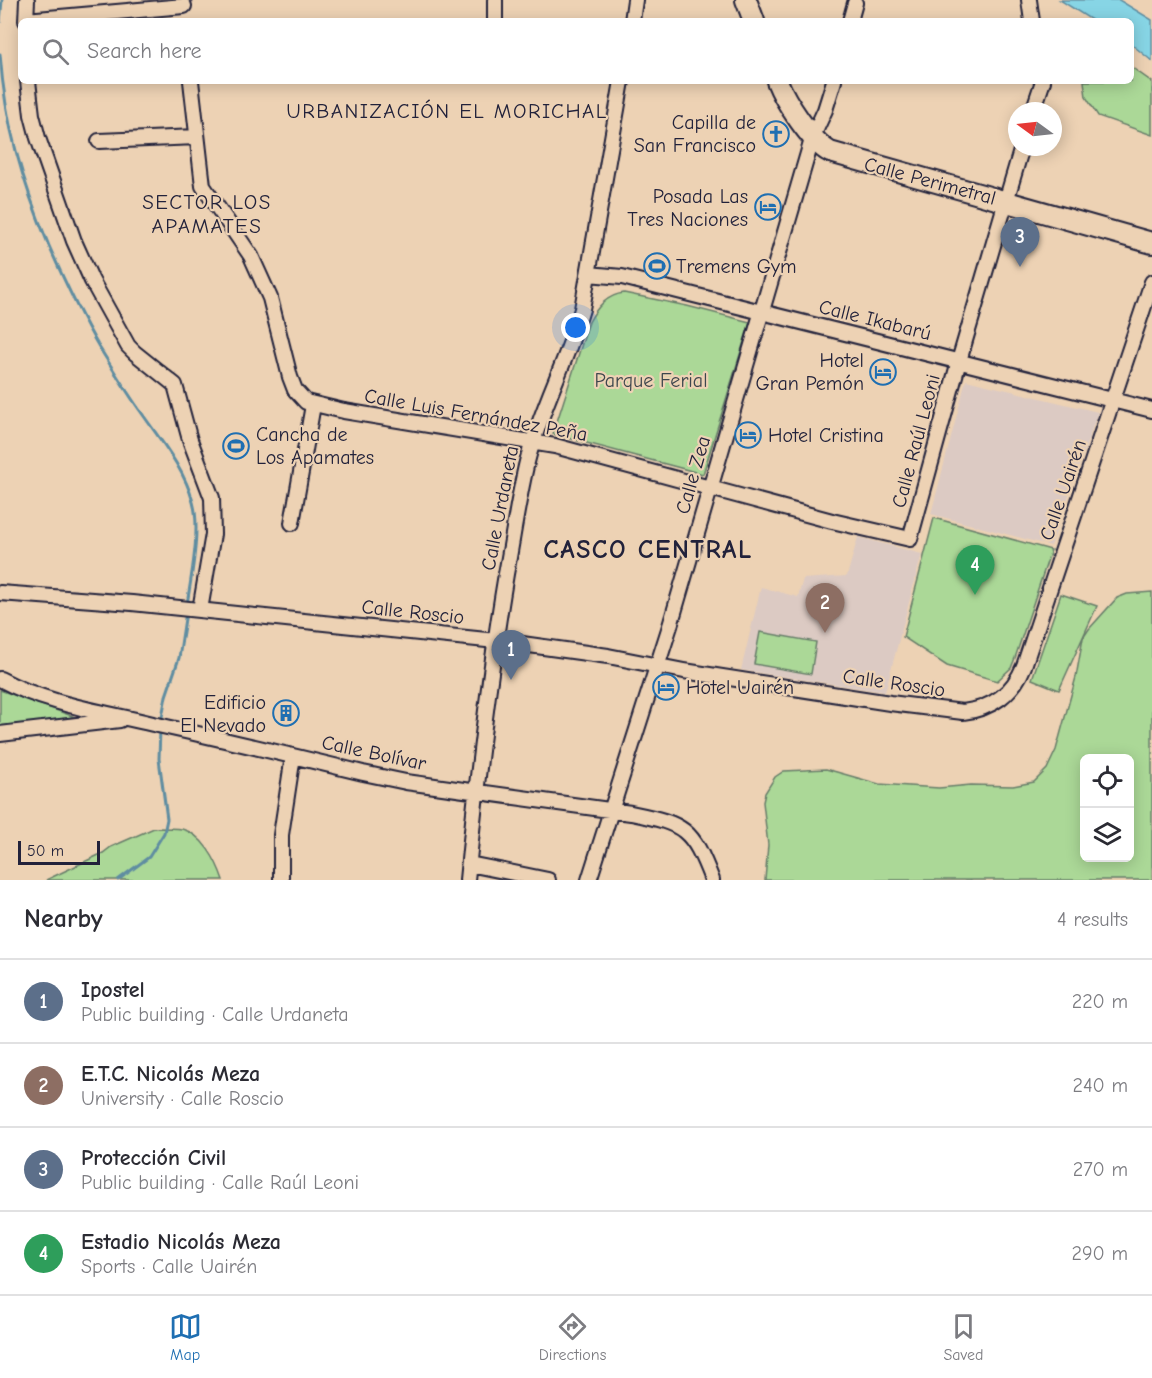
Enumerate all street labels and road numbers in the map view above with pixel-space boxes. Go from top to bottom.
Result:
street label: Calle Perimetral [862,152,998,210]
street label: Calle Ikabarú [817,295,933,345]
street label: Calle Raúl Leoni [887,372,945,510]
street label: Calle Luis Fernández Peña [363,384,589,446]
street label: Calle Zea [671,433,715,517]
street label: Calle Uairén [1035,437,1091,543]
street label: Calle Urdaneta [477,444,523,572]
street label: Calle Roscio [360,595,466,629]
street label: Calle Roscio [841,664,947,702]
street label: Calle Bolívar [320,731,428,775]

